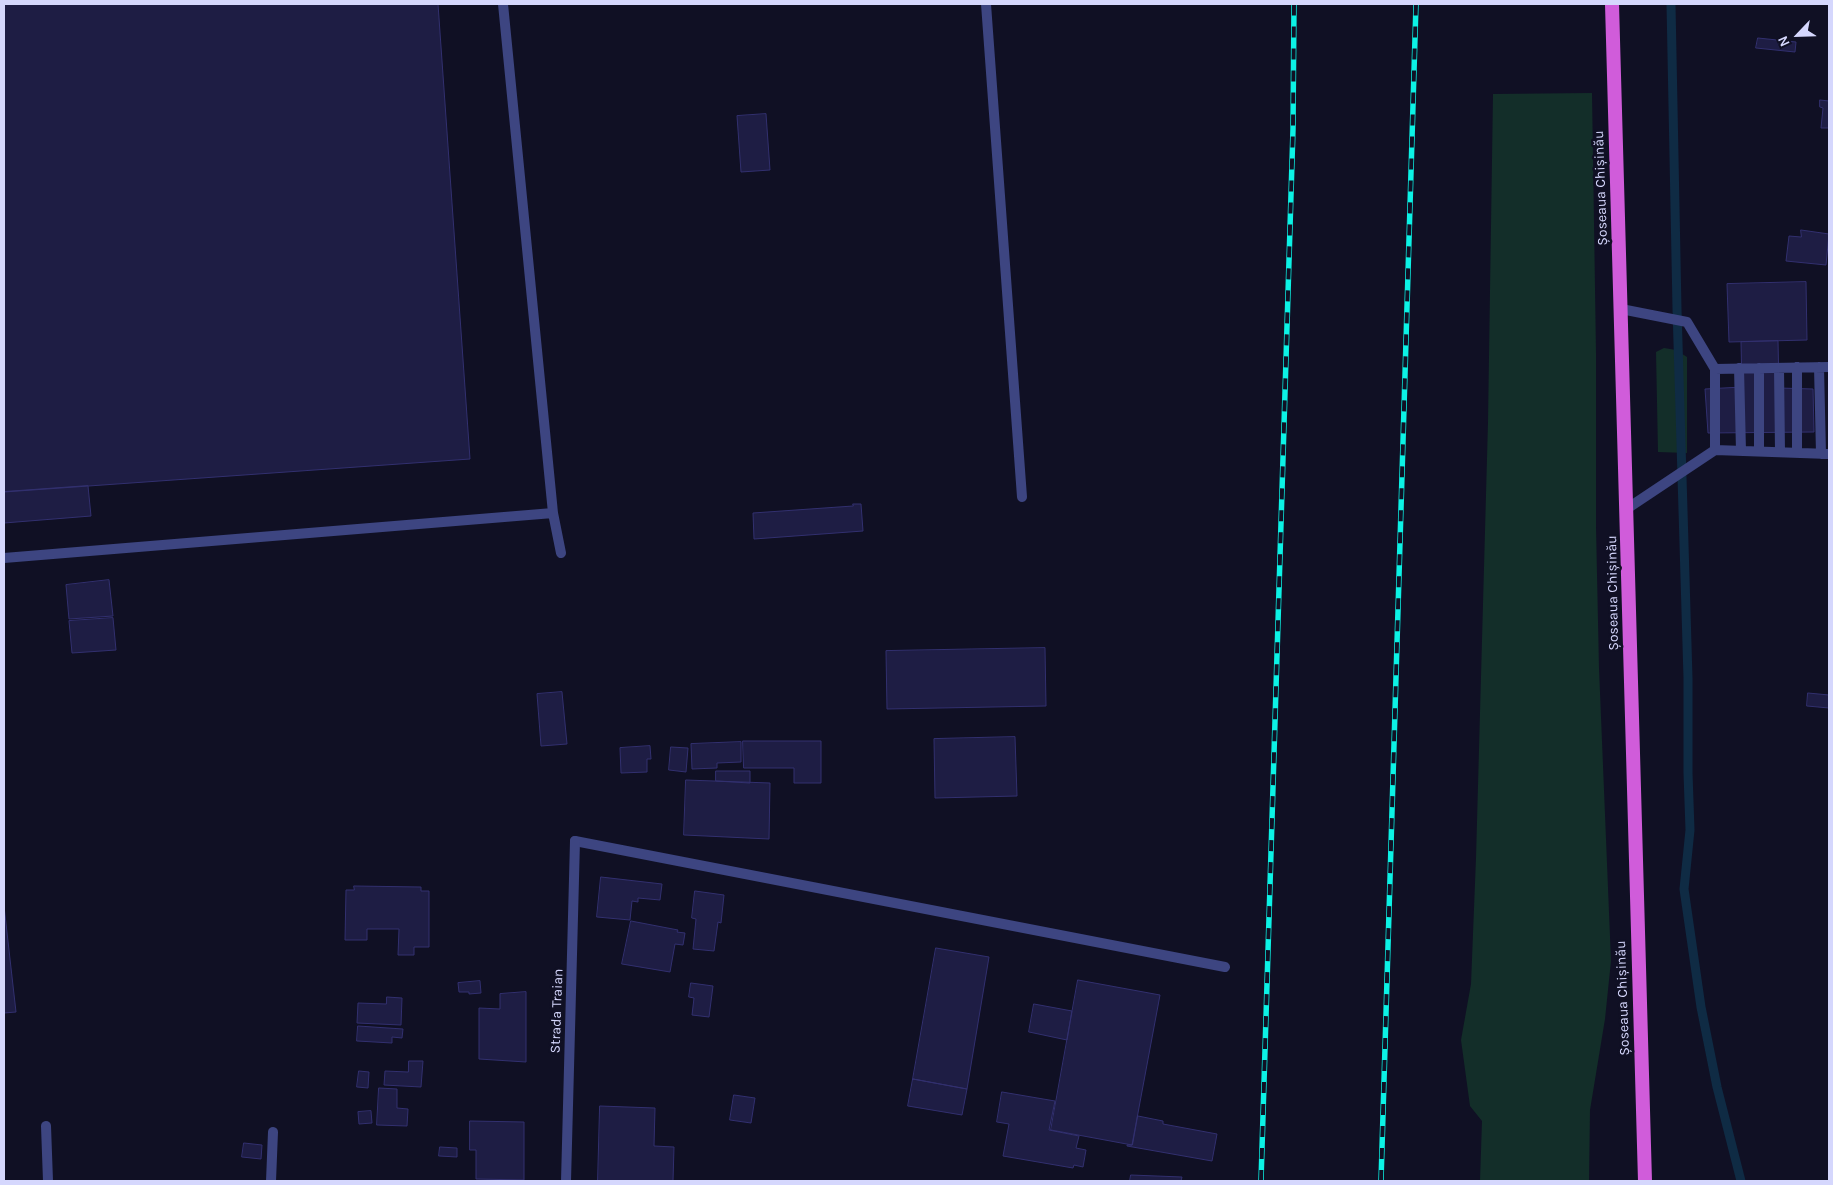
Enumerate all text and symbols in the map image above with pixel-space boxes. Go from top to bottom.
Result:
north arrow [1773,10,1823,60]
text: N [1774,33,1794,49]
street label: Șoseaua Chișinău [1591,130,1611,246]
street label: Șoseaua Chișinău [1604,535,1622,651]
street label: Șoseaua Chișinău [1613,940,1633,1056]
street label: Strada Traian [547,968,567,1054]

